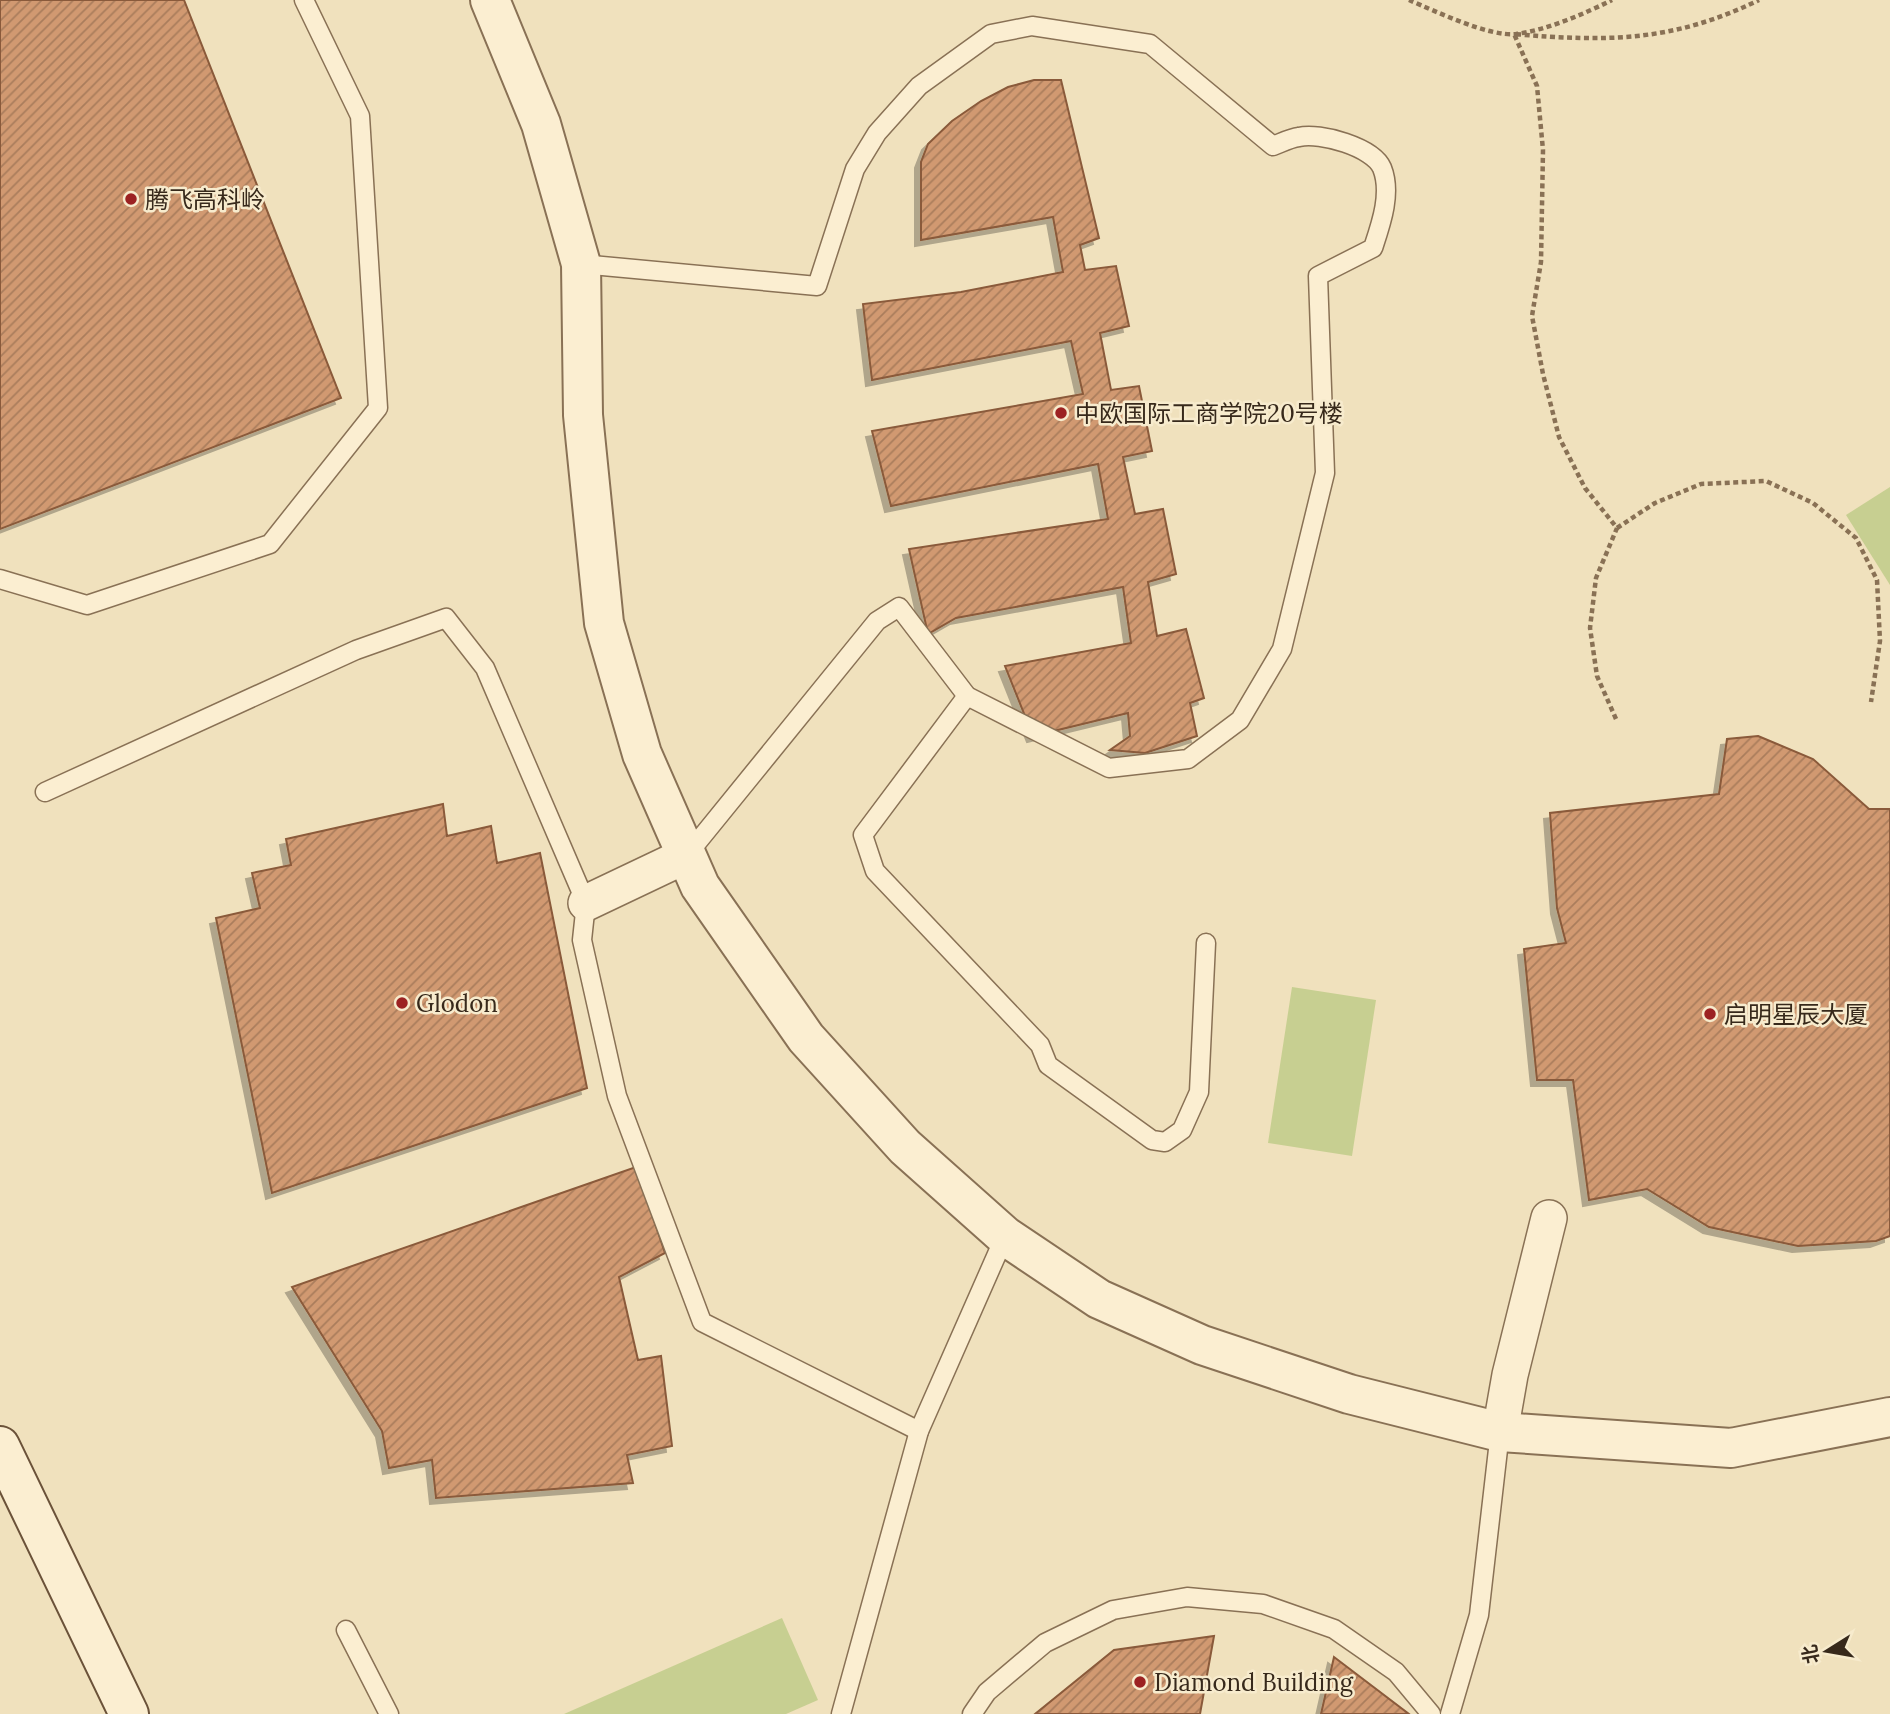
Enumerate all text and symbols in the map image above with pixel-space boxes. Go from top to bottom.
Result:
place label: 腾飞高科岭 [145,184,265,215]
marker: 腾飞高科岭 [123,191,139,207]
place label: 中欧国际工商学院20号楼 [1075,398,1343,429]
marker: 中欧国际工商学院20号楼 [1053,405,1069,421]
place label: Glodon [416,988,498,1019]
marker: Glodon [394,995,410,1011]
place label: 启明星辰大厦 [1724,999,1868,1030]
marker: 启明星辰大厦 [1702,1006,1718,1022]
north arrow [1792,1616,1862,1686]
text: 北 [1797,1643,1824,1666]
place label: Diamond Building [1154,1667,1354,1698]
marker: Diamond Building [1132,1674,1148,1690]

